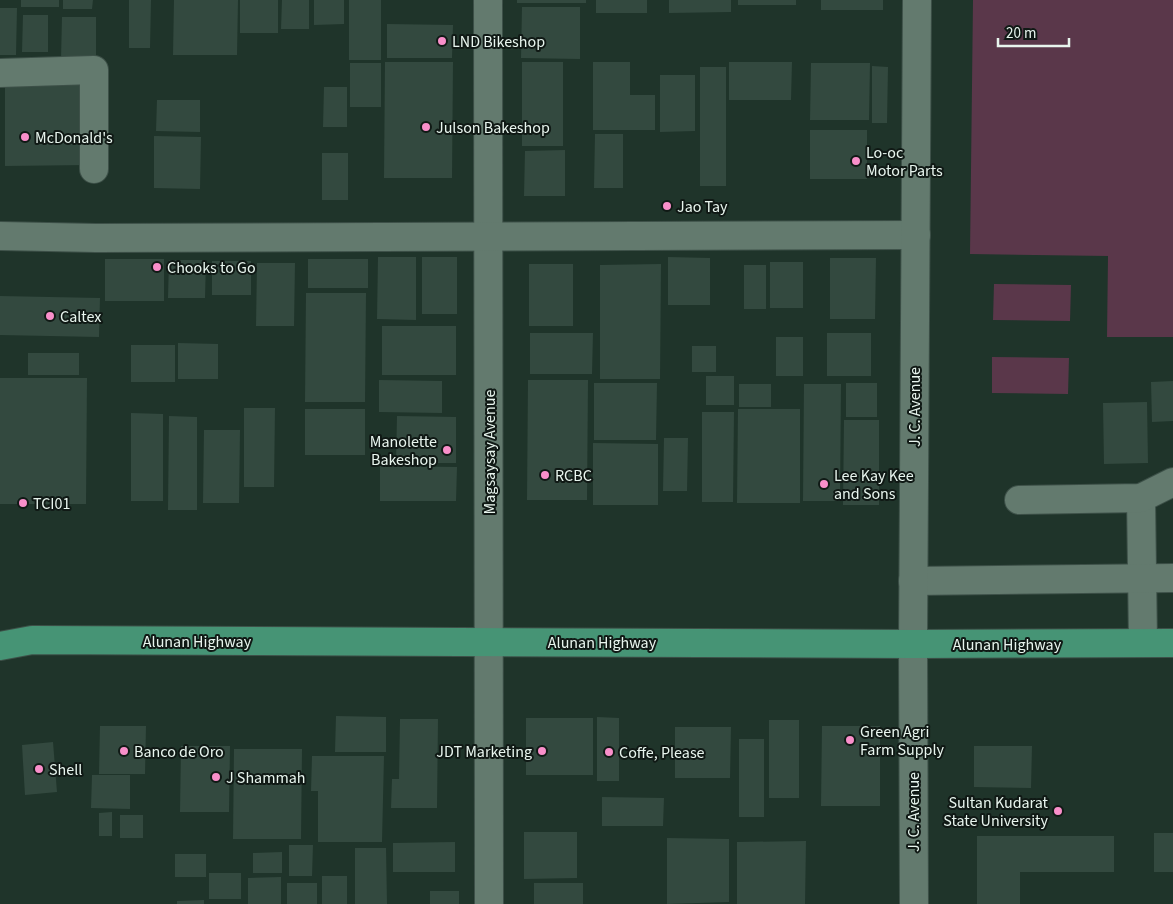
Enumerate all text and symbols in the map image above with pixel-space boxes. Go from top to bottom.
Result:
scale bar [998,15,1069,47]
text: 20 m [1006,23,1036,44]
place label: LND Bikeshop [452,31,545,53]
marker: LND Bikeshop [436,35,448,47]
place label: Julson Bakeshop [436,117,550,139]
marker: Julson Bakeshop [420,121,432,133]
place label: McDonald's [35,127,113,149]
marker: McDonald's [19,131,31,143]
place label: Lo-oc Motor Parts [866,142,943,182]
marker: Lo-oc Motor Parts [850,155,862,167]
place label: Jao Tay [677,196,728,218]
marker: Jao Tay [661,200,673,212]
place label: Chooks to Go [167,257,256,279]
marker: Chooks to Go [151,261,163,273]
place label: Caltex [60,306,101,328]
marker: Caltex [44,310,56,322]
street label: J. C. Avenue [904,367,926,447]
street label: Magsaysay Avenue [479,390,501,514]
place label: Manolette Bakeshop [370,431,437,471]
marker: Manolette Bakeshop [441,444,453,456]
place label: RCBC [555,465,592,487]
place label: Lee Kay Kee and Sons [834,465,914,505]
marker: RCBC [539,469,551,481]
marker: Lee Kay Kee and Sons [818,478,830,490]
place label: TCI01 [33,493,70,515]
marker: TCI01 [17,497,29,509]
street label: Alunan Highway [143,631,252,653]
street label: Alunan Highway [548,632,657,654]
street label: Alunan Highway [953,634,1062,656]
place label: Green Agri Farm Supply [860,721,945,761]
marker: Green Agri Farm Supply [844,734,856,746]
place label: Banco de Oro [134,741,224,763]
place label: JDT Marketing [436,741,532,763]
place label: Coffe, Please [619,742,705,764]
marker: Banco de Oro [118,745,130,757]
marker: JDT Marketing [536,745,548,757]
marker: Coffe, Please [603,746,615,758]
place label: Shell [49,759,82,781]
marker: Shell [33,763,45,775]
place label: J Shammah [226,767,305,789]
marker: J Shammah [210,771,222,783]
street label: J. C. Avenue [903,772,925,852]
place label: Sultan Kudarat State University [943,792,1049,832]
marker: Sultan Kudarat State University [1052,805,1064,817]

